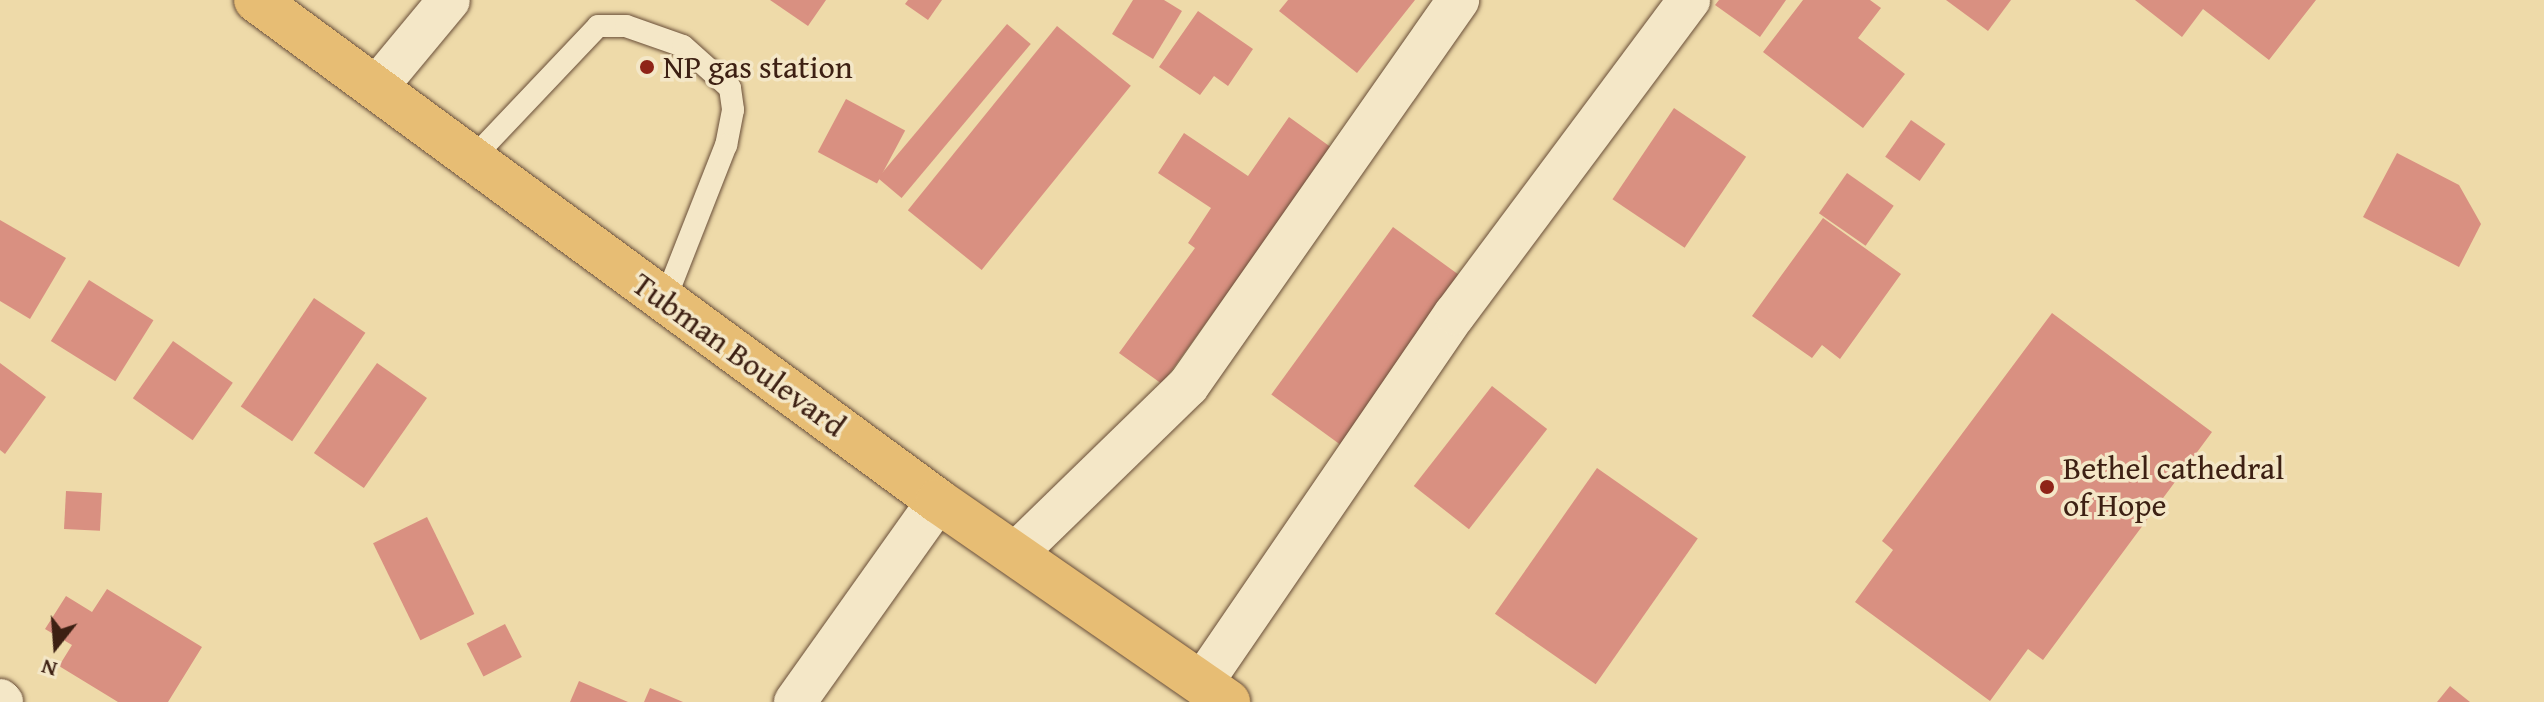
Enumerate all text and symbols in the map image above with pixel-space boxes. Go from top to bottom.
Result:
place label: NP gas station [663,48,853,86]
marker: NP gas station [638,58,656,76]
street label: Tubman Boulevard [625,265,853,445]
place label: Bethel cathedral of Hope [2063,450,2284,525]
marker: Bethel cathedral of Hope [2038,478,2056,496]
north arrow [16,606,96,686]
text: N [37,651,61,686]

